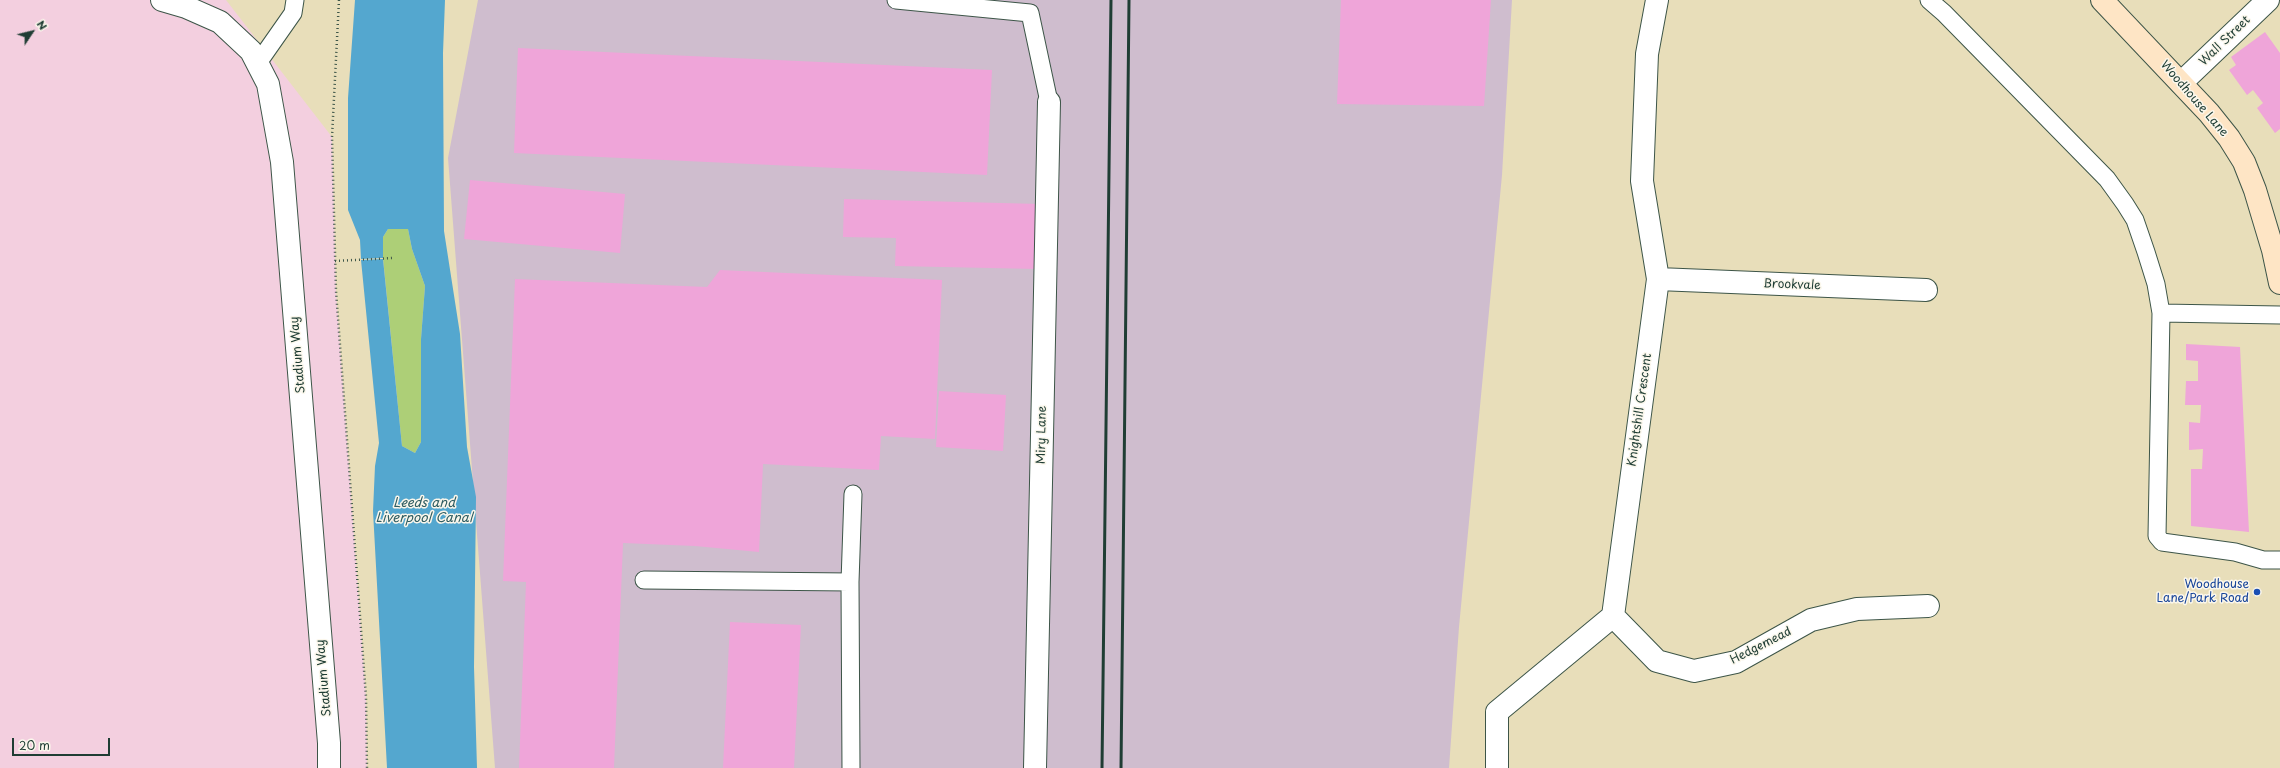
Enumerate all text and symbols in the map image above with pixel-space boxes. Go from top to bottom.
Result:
north arrow [12,12,52,52]
street label: Wall Street [2196,13,2254,69]
text: N [33,16,52,33]
street label: Woodhouse Lane [2157,58,2231,140]
street label: Brookvale [1763,277,1821,293]
street label: Stadium Way [287,316,309,394]
street label: Knightshill Crescent [1625,352,1655,468]
street label: Miry Lane [1034,406,1050,464]
water label: Leeds and Liverpool Canal [375,495,473,526]
place label: Woodhouse Lane/Park Road [2156,578,2249,606]
marker: Woodhouse Lane/Park Road [2252,587,2262,597]
street label: Hedgemead [1728,624,1794,668]
street label: Stadium Way [313,639,335,717]
scale bar [14,730,112,756]
text: 20 m [19,736,50,754]

